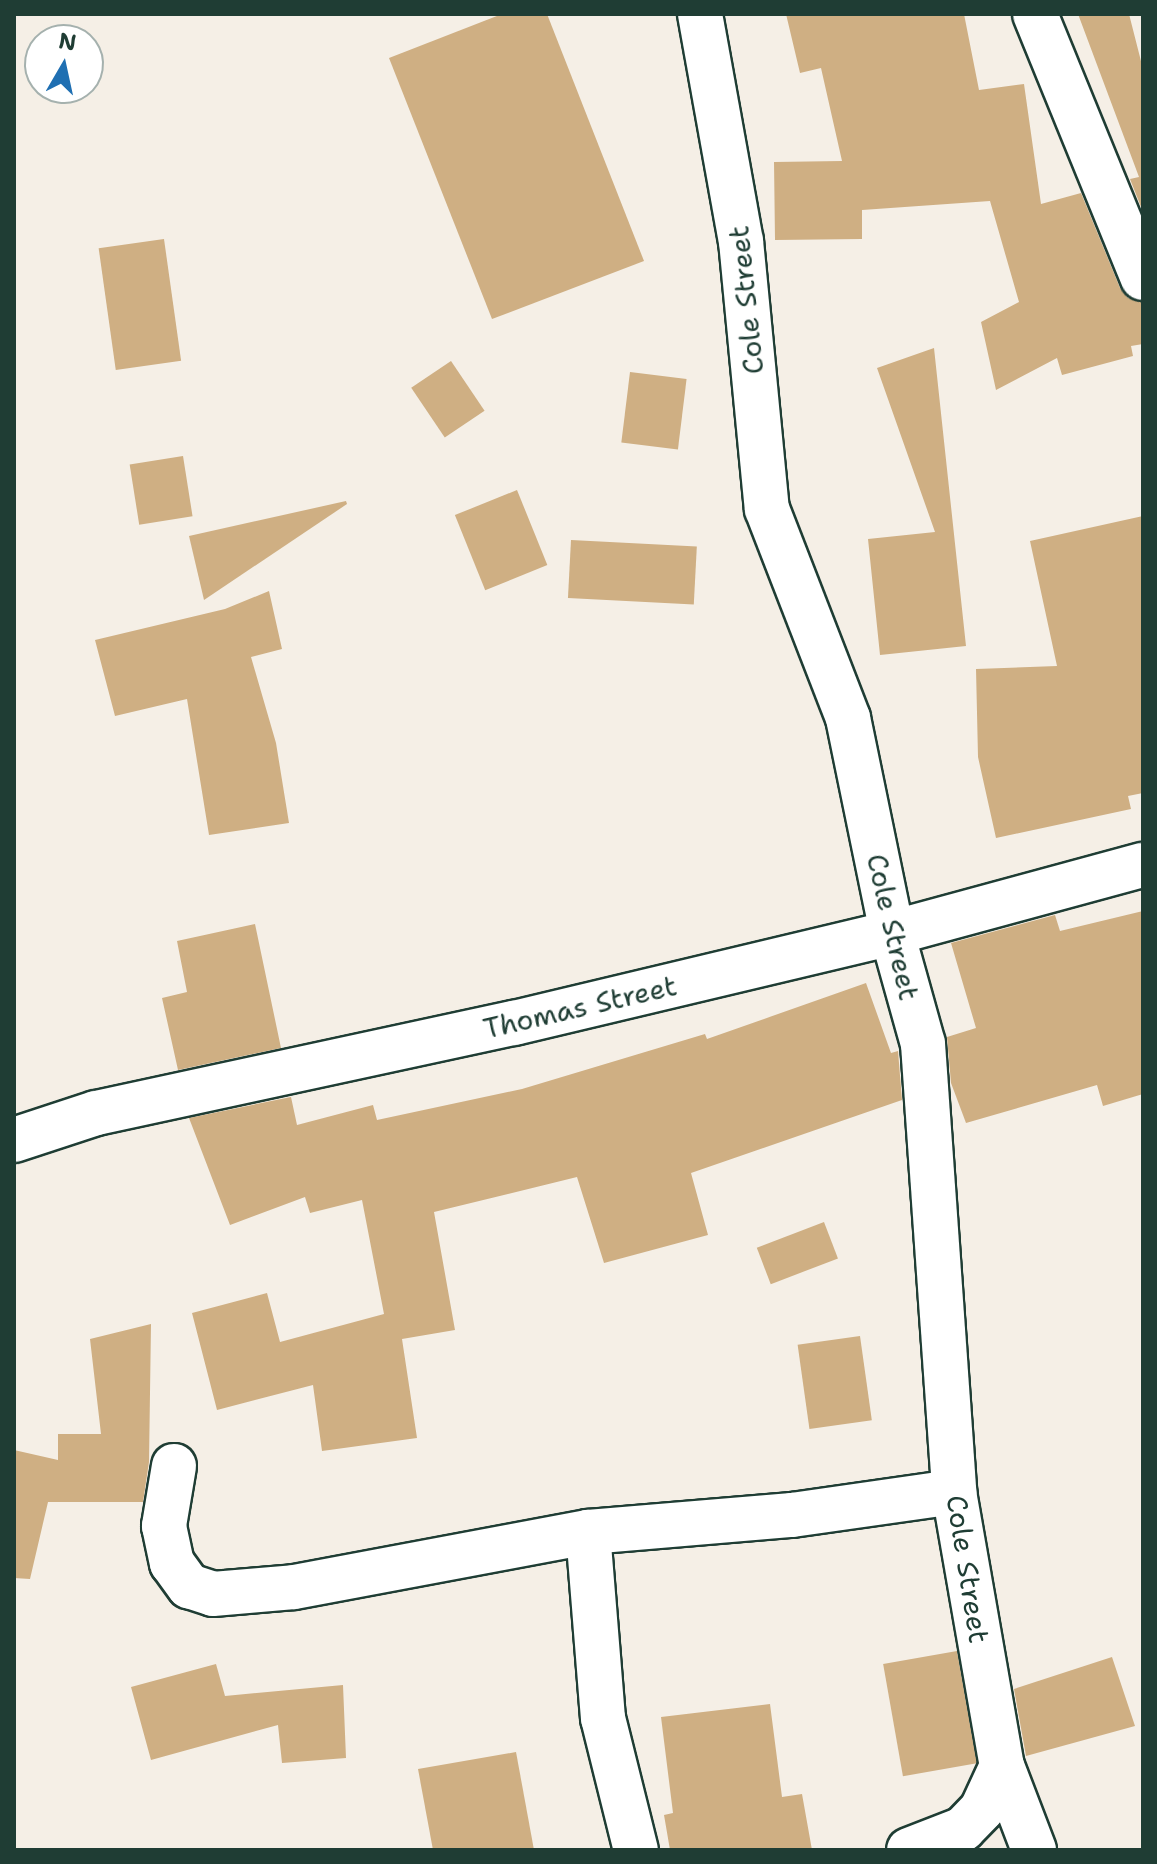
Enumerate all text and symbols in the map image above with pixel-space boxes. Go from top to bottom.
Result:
north arrow [24,24,104,104]
text: N [57,26,78,57]
street label: Cole Street [721,224,771,376]
street label: Cole Street [860,850,926,1004]
street label: Thomas Street [480,968,680,1046]
street label: Cole Street [940,1493,996,1645]

